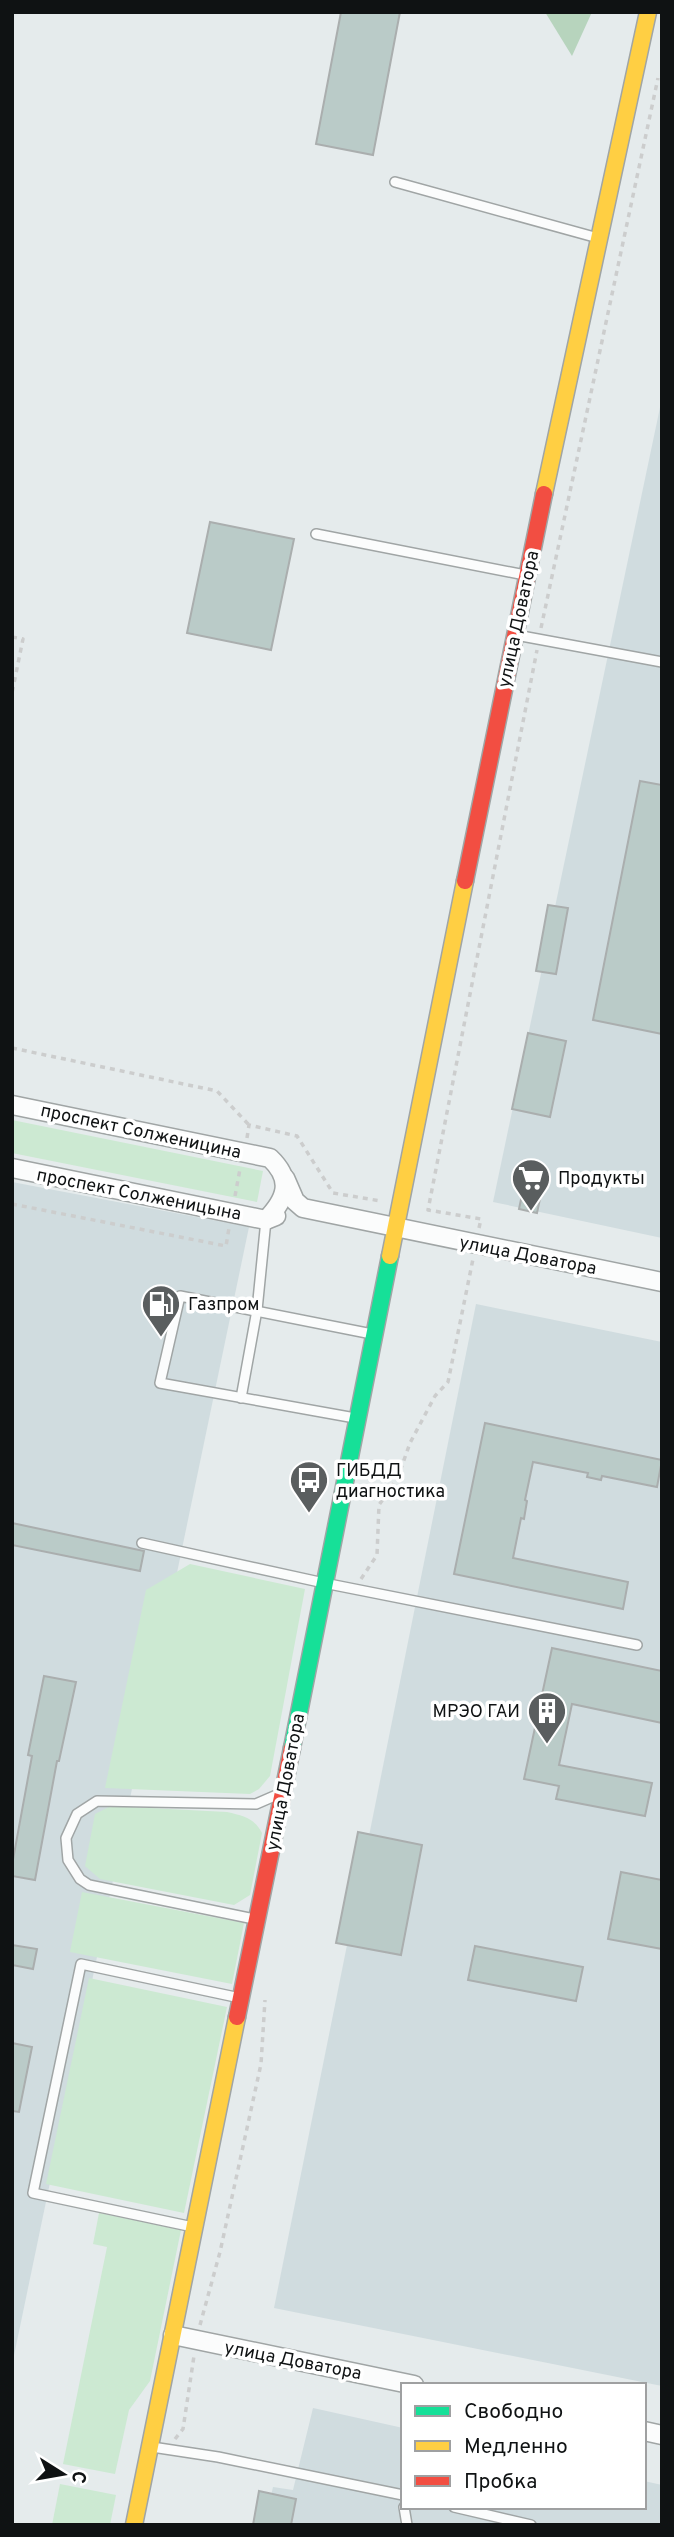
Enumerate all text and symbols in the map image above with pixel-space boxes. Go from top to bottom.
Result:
street label: улица Доватора [494,549,545,690]
street label: проспект Солженицина [38,1100,243,1165]
supermarket icon: Продукты [510,1157,552,1212]
street label: проспект Солженицына [34,1164,243,1227]
place label: Продукты [558,1168,645,1191]
street label: улица Доватора [457,1232,598,1281]
fuel station icon: Газпром [140,1283,182,1338]
place label: Газпром [188,1294,259,1317]
bus stop icon: ГИБДД диагностика [288,1459,330,1514]
place label: ГИБДД диагностика [336,1460,445,1504]
building icon: МРЭО ГАИ [526,1690,568,1745]
place label: МРЭО ГАИ [433,1701,520,1724]
street label: улица Доватора [262,1712,311,1853]
street label: улица Доватора [222,2337,363,2386]
legend [401,2383,646,2509]
text: Свободно [464,2399,563,2426]
text: Медленно [464,2434,568,2461]
north arrow [28,2439,98,2509]
text: С [65,2469,91,2485]
text: Пробка [464,2469,537,2496]

